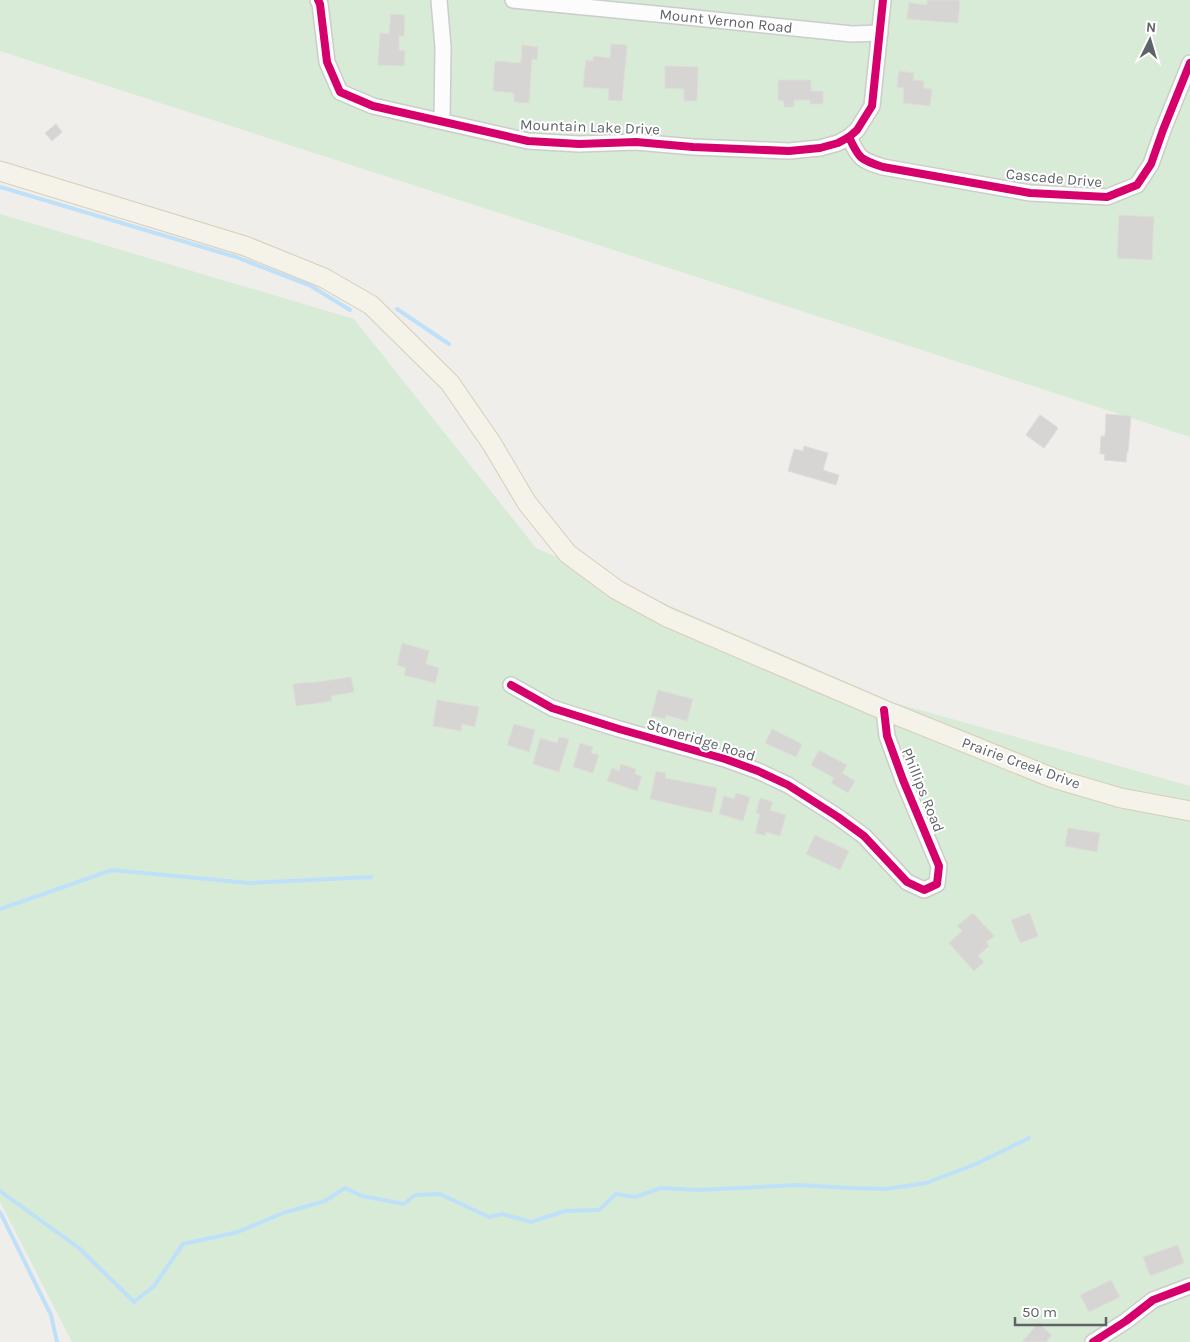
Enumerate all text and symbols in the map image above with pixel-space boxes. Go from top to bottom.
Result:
street label: Mount Vernon Road [659,5,793,37]
north arrow [1125,15,1175,65]
text: N [1145,19,1157,36]
street label: Mountain Lake Drive [520,116,660,138]
street label: Cascade Drive [1005,165,1103,191]
street label: Stoneridge Road [644,715,758,765]
street label: Prairie Creek Drive [959,733,1083,793]
street label: Phillips Road [898,745,948,835]
scale bar [1015,1294,1106,1326]
text: 50 m [1022,1303,1057,1321]

